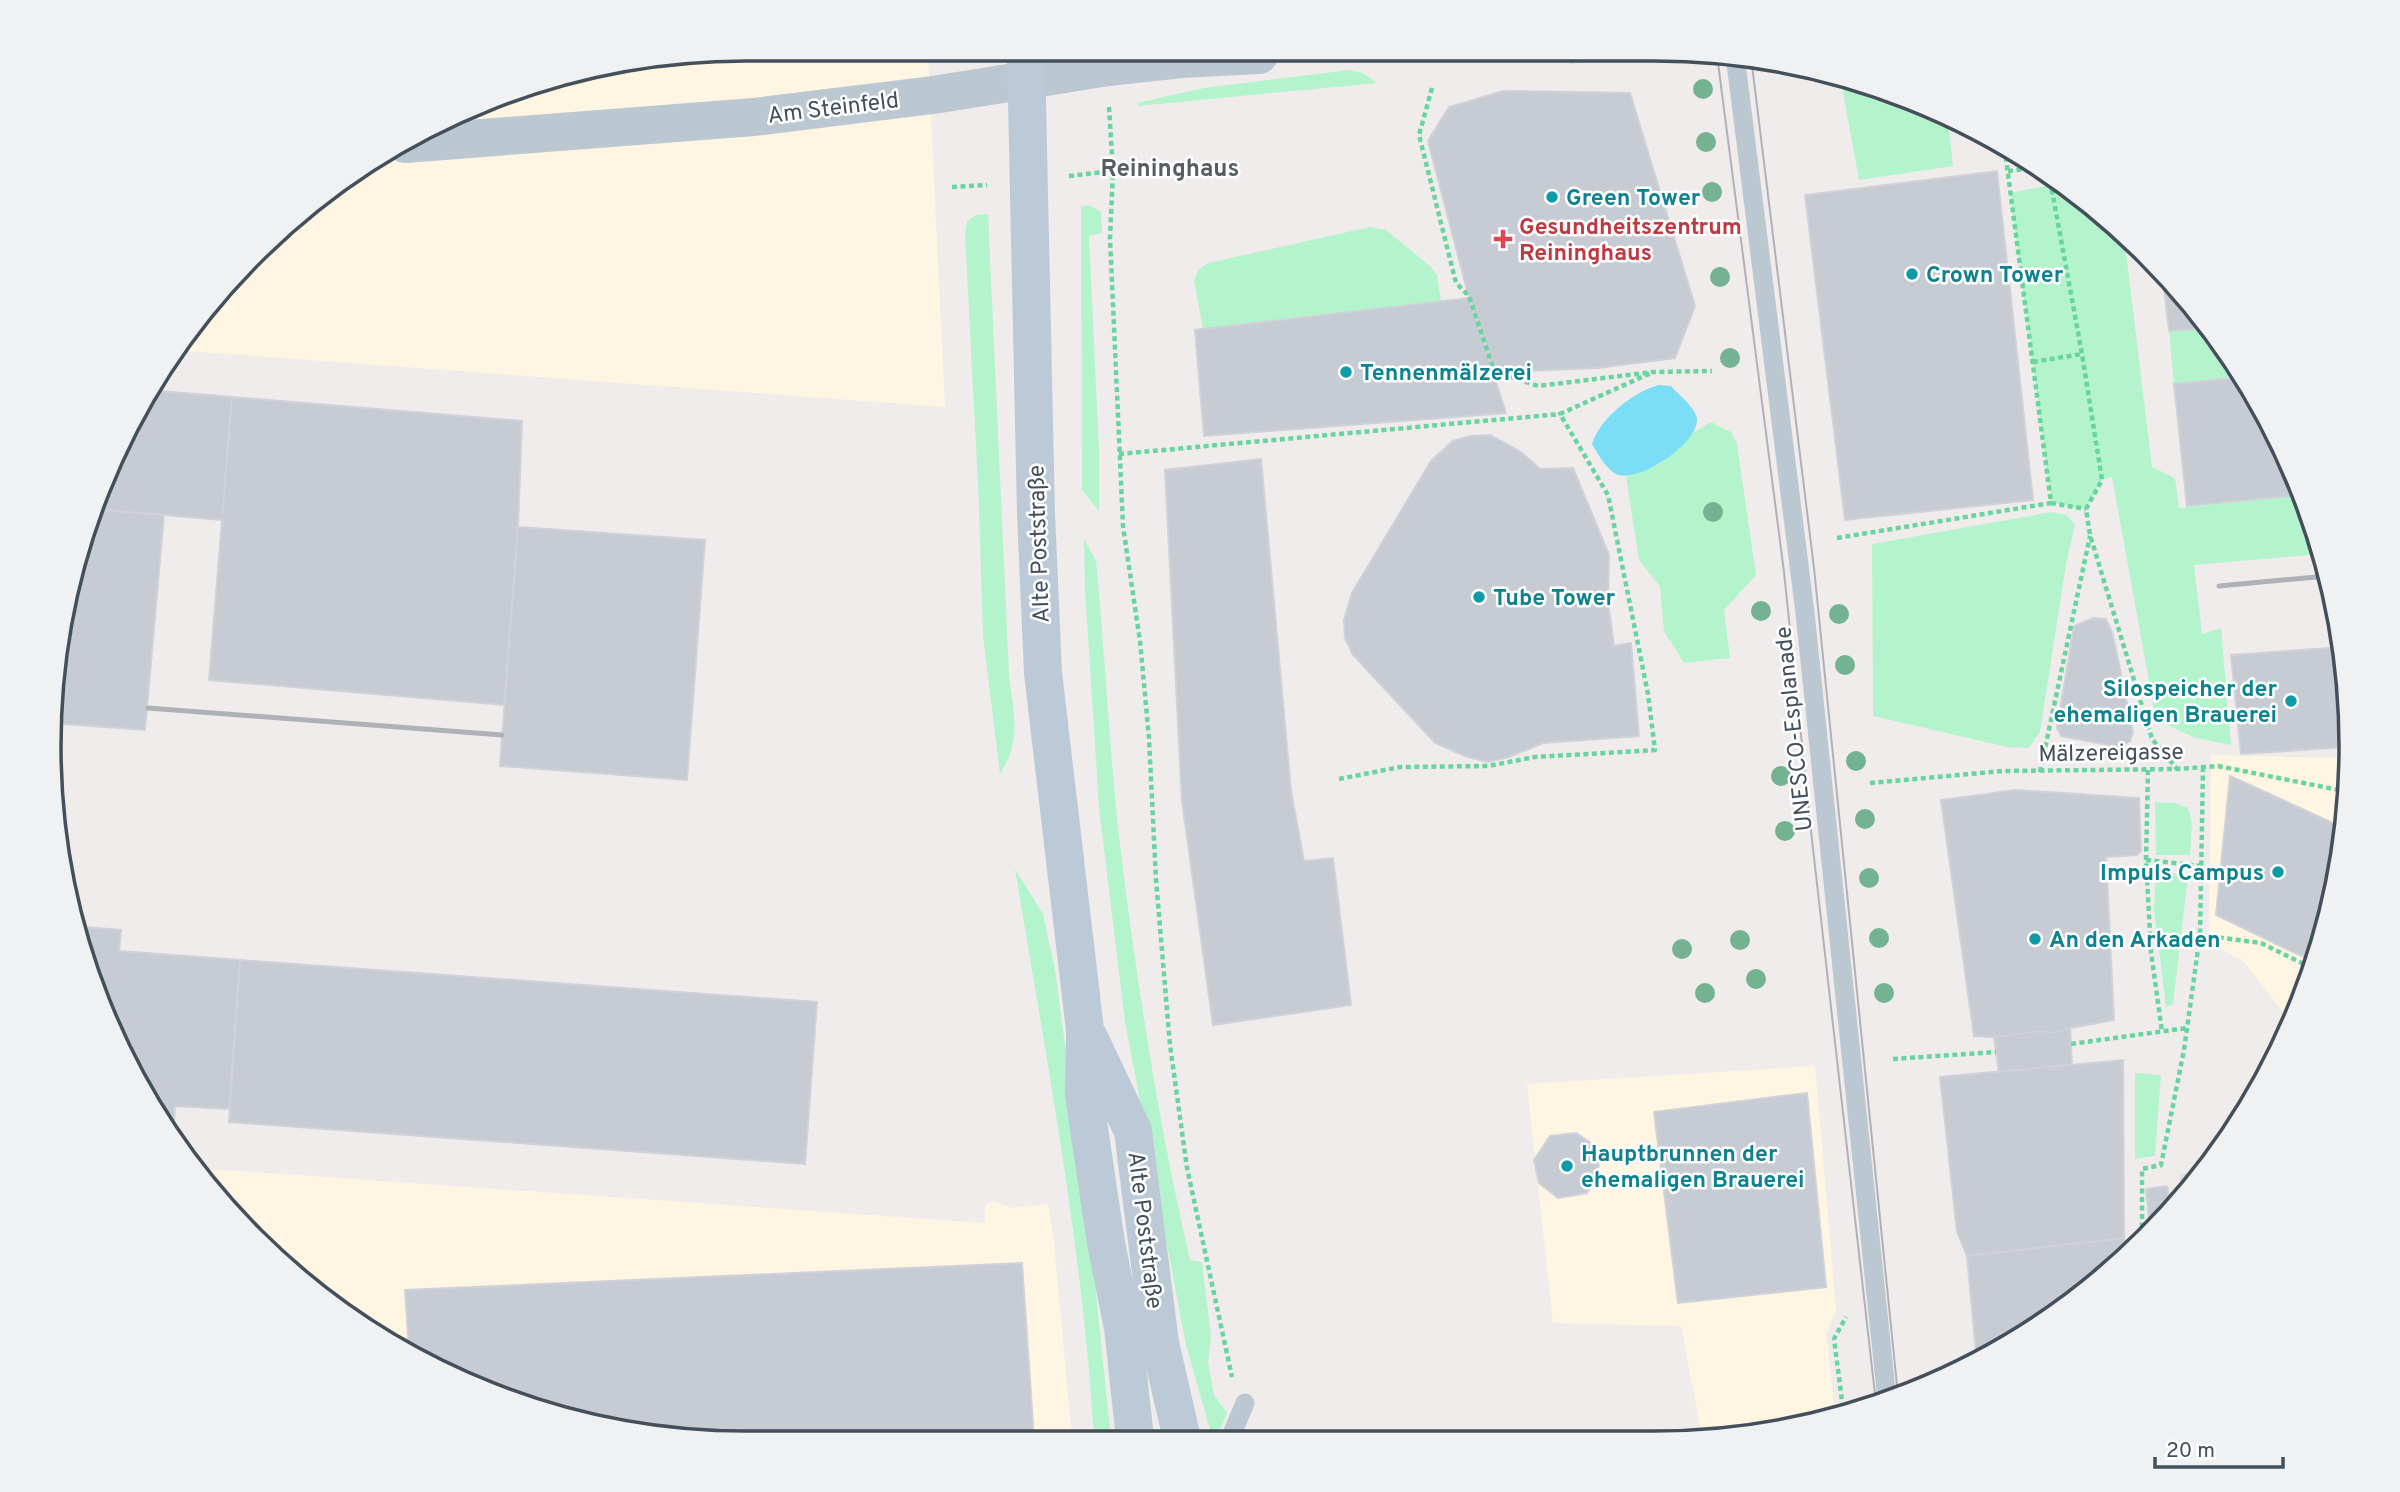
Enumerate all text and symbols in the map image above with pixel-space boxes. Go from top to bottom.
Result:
street label: Am Steinfeld [766,87,901,132]
district label: Reininghaus [1101,155,1239,185]
place label: Green Tower [1566,185,1701,214]
marker: Green Tower [1544,189,1560,205]
place label: Gesundheitszentrum Reininghaus [1519,214,1742,269]
marker: Gesundheitszentrum Reininghaus [1493,229,1513,249]
place label: Crown Tower [1926,262,2064,291]
marker: Crown Tower [1904,266,1920,282]
place label: Tennenmälzerei [1360,360,1532,389]
marker: Tennenmälzerei [1338,364,1354,380]
street label: Alte Poststraße [1023,464,1058,623]
place label: Tube Tower [1493,585,1616,614]
marker: Tube Tower [1471,589,1487,605]
street label: UNESCO-Esplanade [1770,625,1821,833]
place label: Silospeicher der ehemaligen Brauerei [2053,676,2277,731]
marker: Silospeicher der ehemaligen Brauerei [2283,693,2299,709]
street label: Mälzereigasse [2038,739,2184,770]
place label: Impuls Campus [2100,860,2264,889]
marker: Impuls Campus [2270,864,2286,880]
place label: An den Arkaden [2049,927,2221,956]
marker: An den Arkaden [2027,931,2043,947]
place label: Hauptbrunnen der ehemaligen Brauerei [1581,1141,1805,1196]
street label: Alte Poststraße [1119,1150,1168,1311]
marker: Hauptbrunnen der ehemaligen Brauerei [1559,1158,1575,1174]
scale bar [2155,1426,2283,1470]
text: 20 m [2166,1438,2215,1465]

